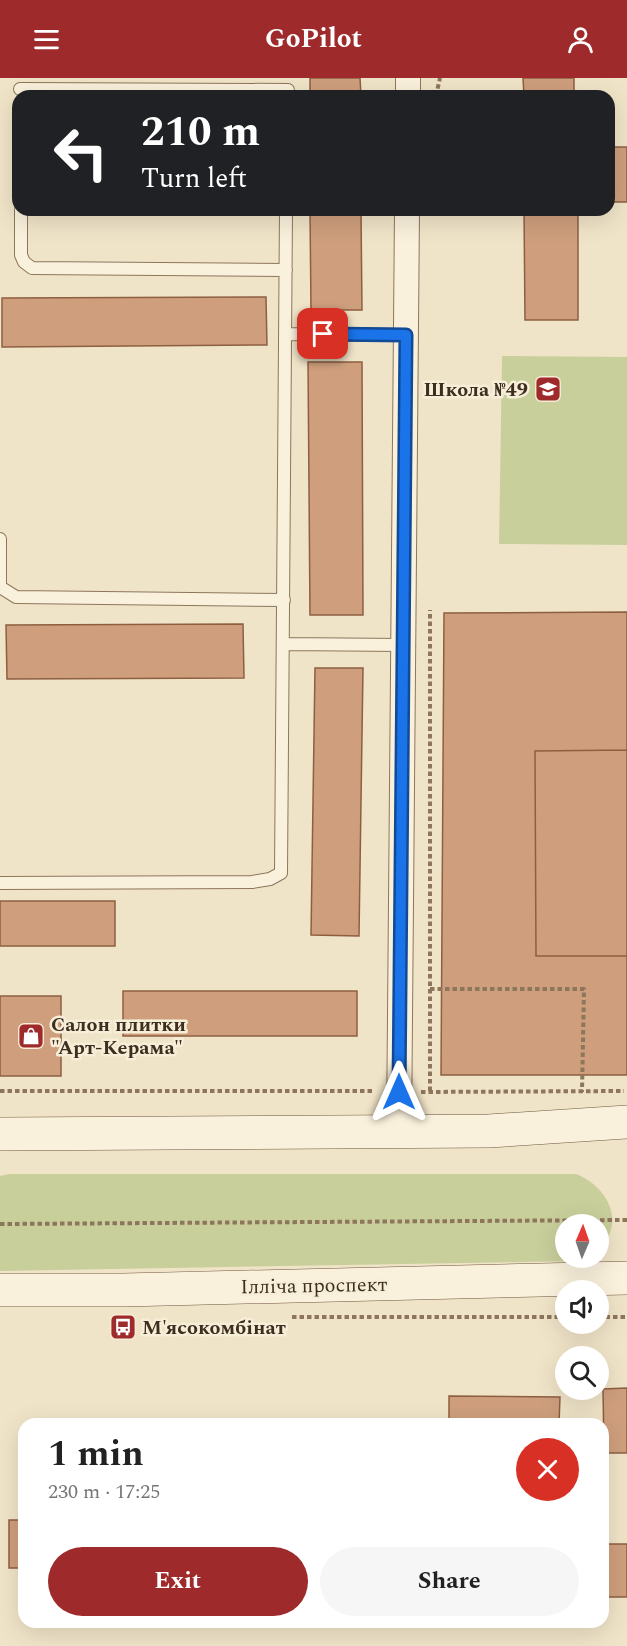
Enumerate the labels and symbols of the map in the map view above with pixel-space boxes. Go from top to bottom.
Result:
pin [297,308,348,359]
school or university icon: Школа №49 [533,374,563,404]
place label: Школа №49 [424,375,528,405]
place label: Салон плитки "Арт-Керама" [51,1010,186,1063]
shop icon: Салон плитки "Арт-Керама" [16,1021,46,1051]
position arrow [367,1060,431,1124]
north arrow [555,1214,609,1268]
street label: Ілліча проспект [240,1270,388,1302]
bus stop icon: М'ясокомбінат [108,1312,138,1342]
place label: М'ясокомбінат [142,1313,286,1343]

